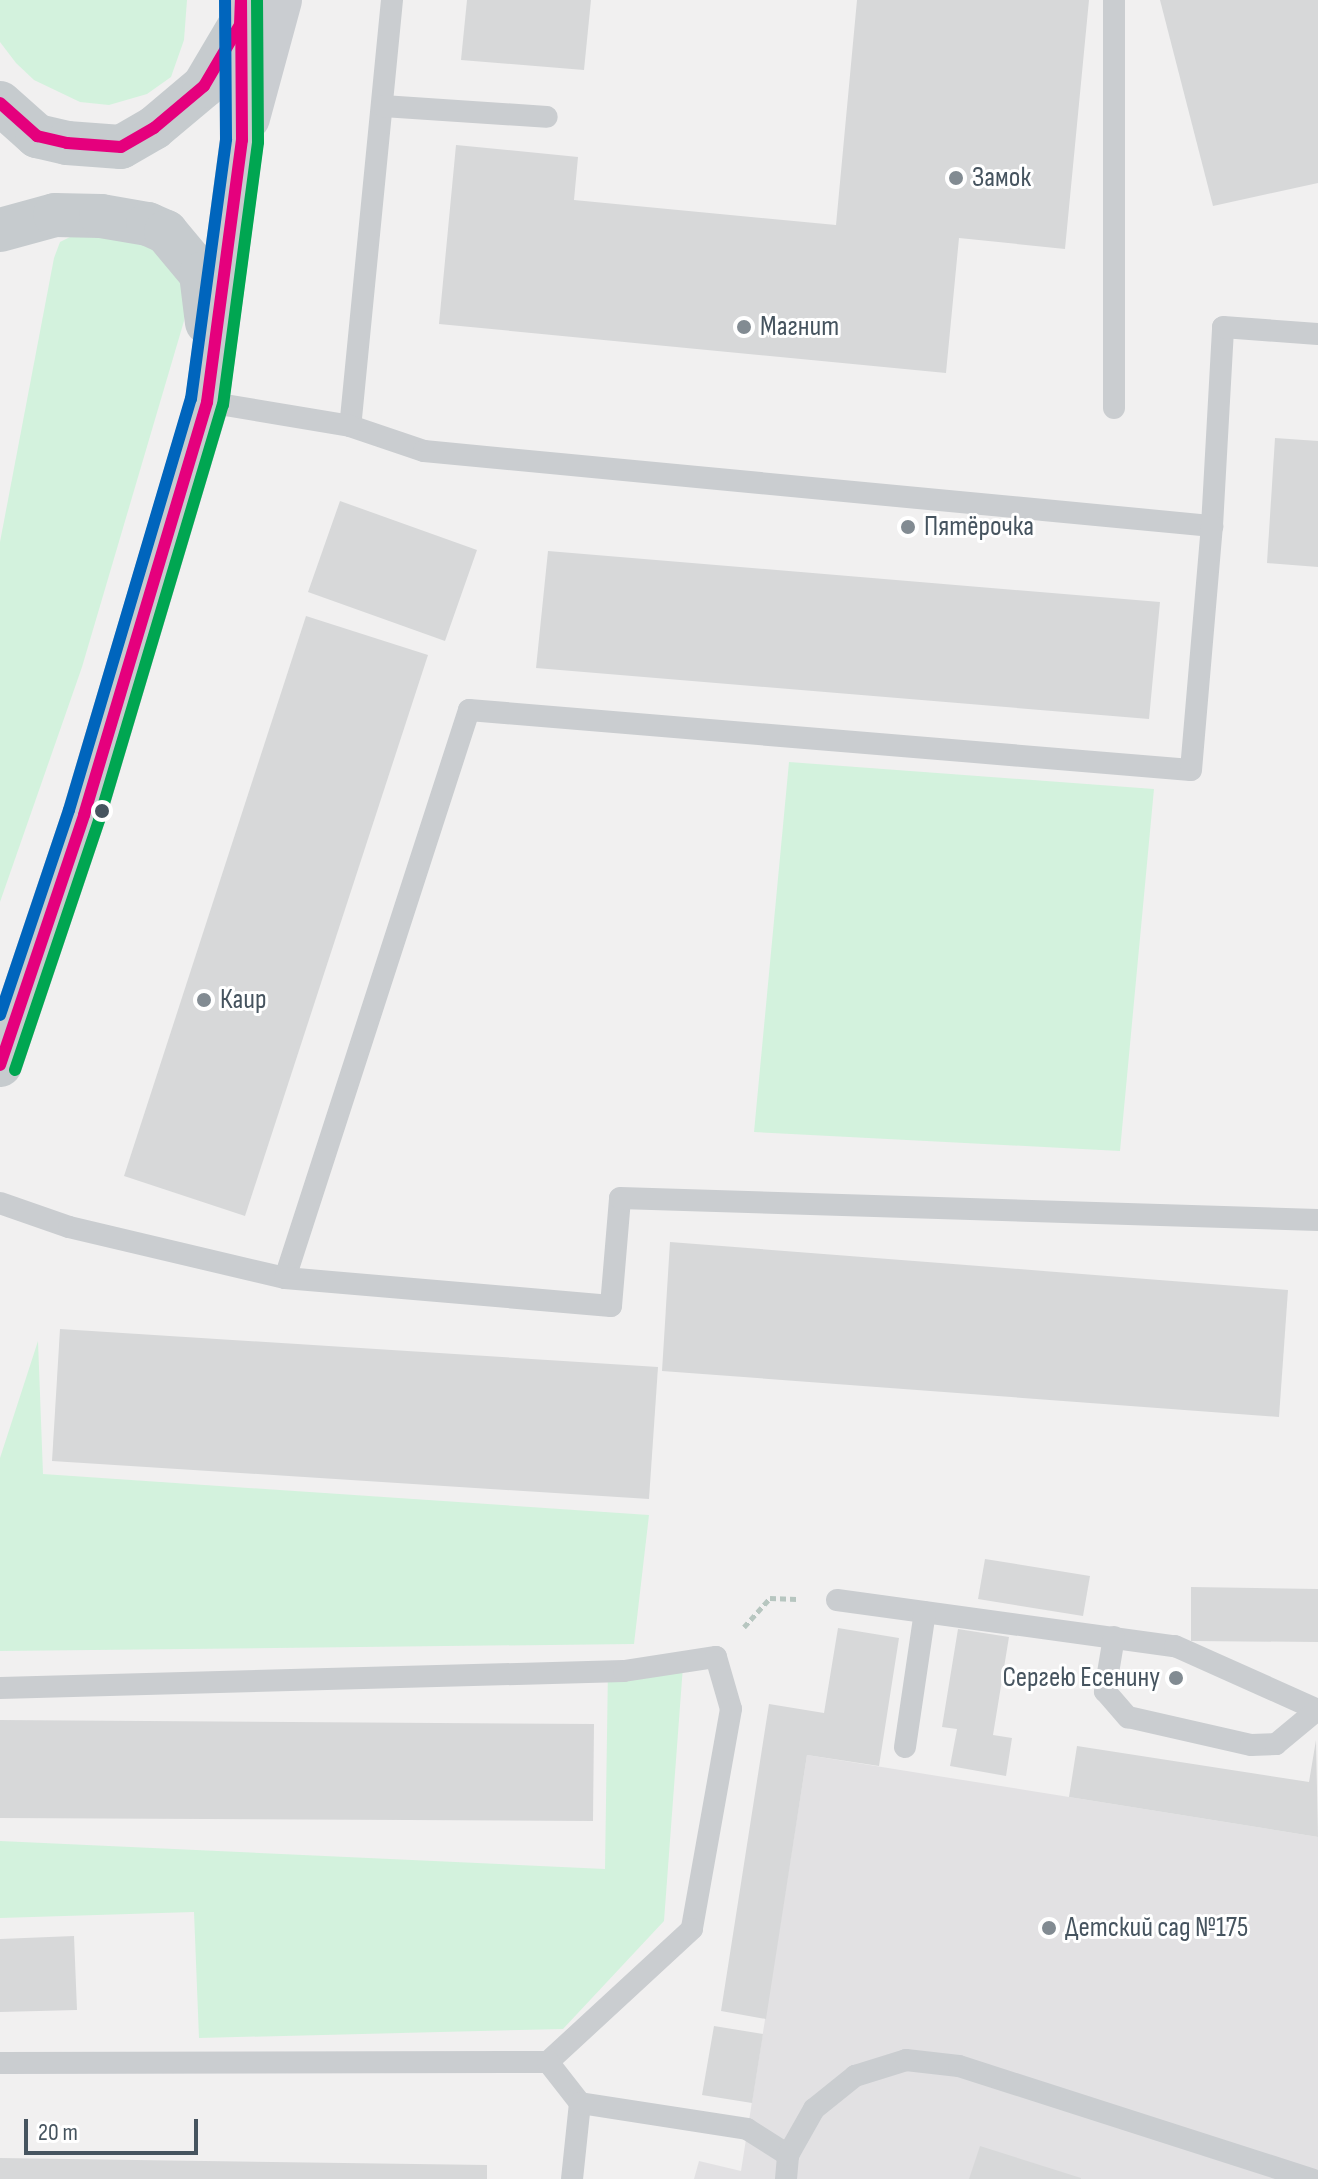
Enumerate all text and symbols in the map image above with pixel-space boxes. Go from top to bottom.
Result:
place label: Замок [972,161,1031,195]
marker: Замок [947,169,965,187]
place label: Магнит [760,310,839,344]
marker: Магнит [735,318,753,336]
place label: Пятёрочка [924,510,1034,544]
marker: Пятёрочка [899,518,917,536]
unlabelled marker [94,803,110,819]
place label: Каир [220,983,267,1017]
marker: Каир [195,991,213,1009]
place label: Сергею Есенину [1002,1661,1160,1695]
marker: Сергею Есенину [1167,1669,1185,1687]
place label: Детский сад №175 [1065,1911,1248,1945]
marker: Детский сад №175 [1040,1919,1058,1937]
scale bar [28,2103,202,2153]
text: 20 m [38,2118,78,2147]

